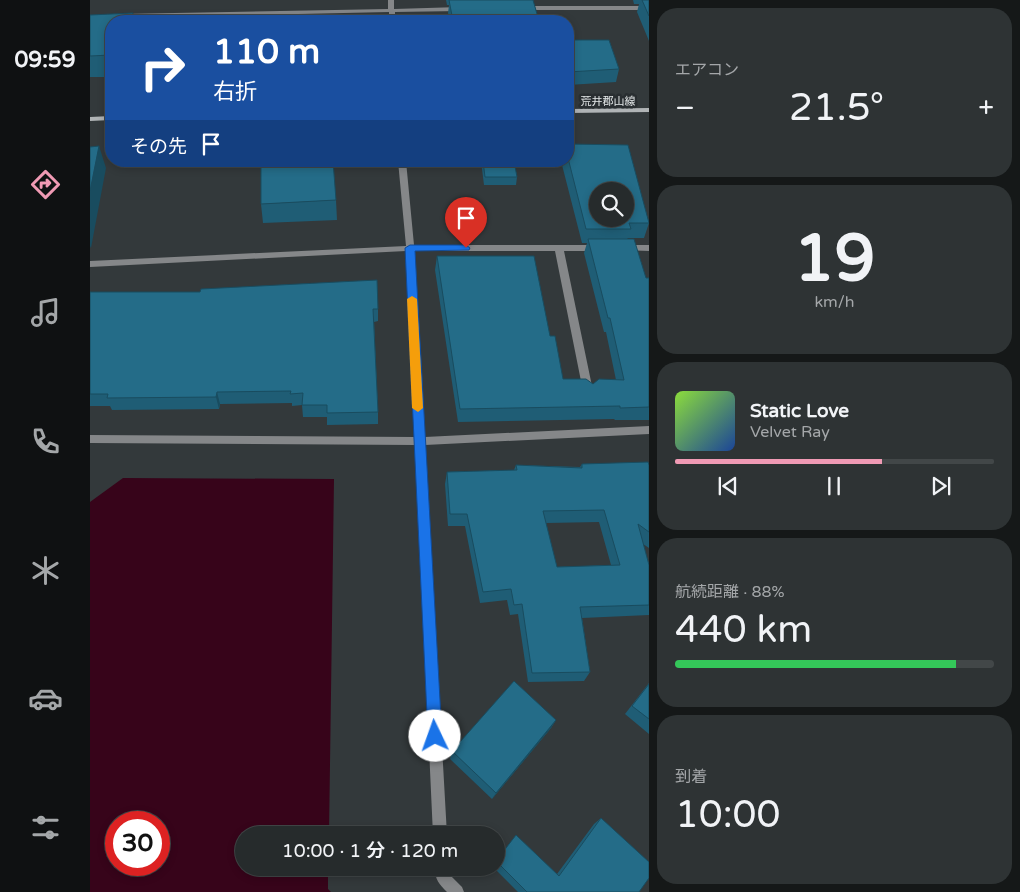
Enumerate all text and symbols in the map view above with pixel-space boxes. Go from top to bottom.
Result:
text: 110 m [213,31,320,73]
icon: right [130,35,195,100]
text: 09:59 [15,47,75,73]
text: エアコン [675,60,739,80]
text: 右折 [213,79,257,105]
text: 21.5° [789,85,884,131]
text: − [675,91,695,125]
text: + [978,91,994,125]
street label: 荒井郡山線 [581,95,636,108]
icon: arrive [197,130,225,158]
text: その先 [130,136,187,158]
icon: directions [28,167,63,202]
map controls [589,182,634,227]
button: search [589,182,634,227]
pin [445,197,487,248]
icon: arrive [452,204,480,232]
text: 19 [794,220,875,299]
text: km/h [814,292,855,312]
icon: music [28,295,63,330]
text: Static Love [750,400,849,422]
text: Velvet Ray [750,422,830,442]
icon: phone [28,424,63,459]
icon: previous [714,472,742,500]
icon: pause [820,472,848,500]
icon: next [927,472,955,500]
icon: climate [28,553,63,588]
text: 航続距離 · 88% [675,582,785,602]
text: 440 km [675,607,812,653]
icon: car [28,681,63,716]
position arrow [408,709,460,761]
text: 到着 [675,767,707,787]
text: 10:00 [675,792,780,838]
icon: filters [28,810,63,845]
speed limit sign: 30 [105,811,170,876]
text: 10:00 · 1 分 · 120 m [282,840,458,862]

